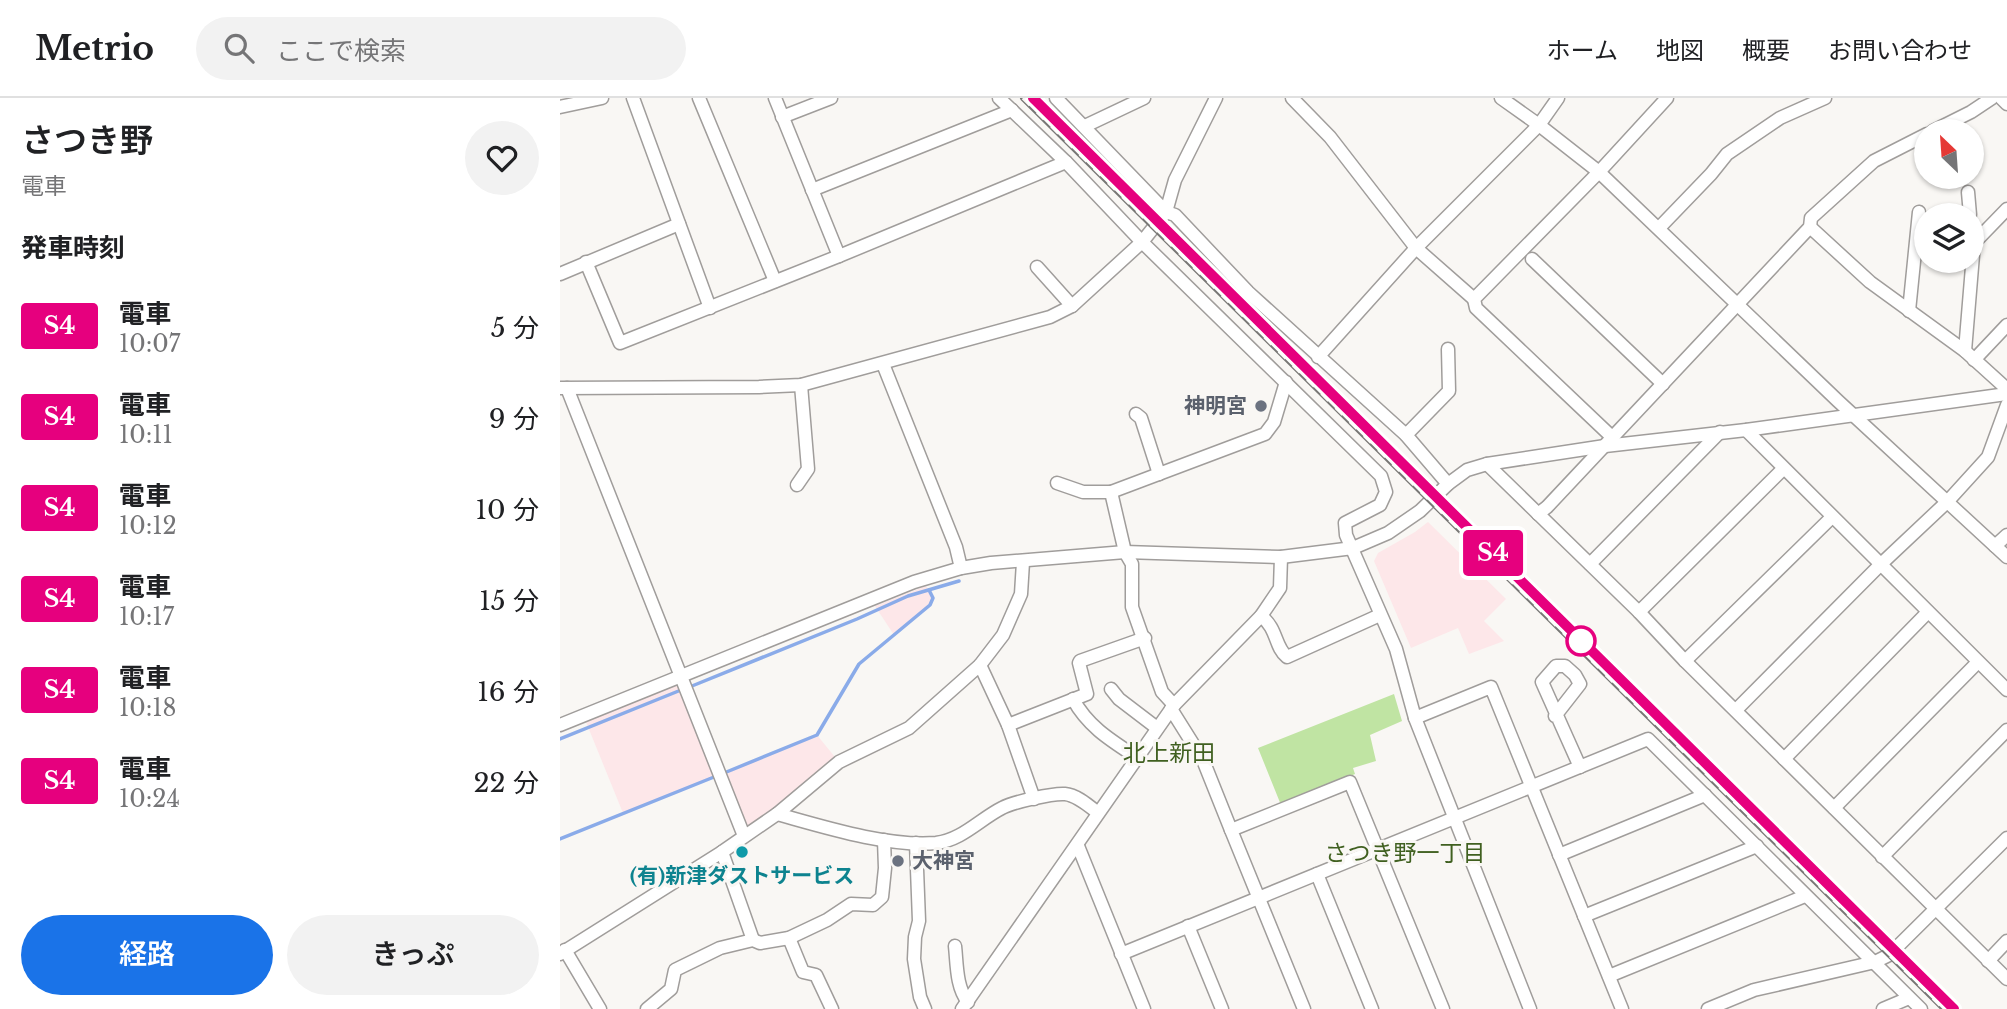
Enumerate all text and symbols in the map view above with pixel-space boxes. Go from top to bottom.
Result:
search box [196,17,686,80]
text: Metrio [35,28,154,69]
icon: search [220,29,258,67]
text: ここで検索 [276,35,406,67]
text: ホーム [1547,36,1618,65]
text: 地図 [1656,36,1704,65]
text: 概要 [1742,36,1790,65]
text: お問い合わせ [1828,36,1972,65]
north arrow [1914,119,1984,189]
map controls [1914,119,1984,273]
text: さつき野 [21,120,153,161]
button: heart [465,121,539,195]
text: 電車 [21,172,67,200]
button: layers [1914,203,1984,273]
text: 発車時刻 [21,232,125,264]
text: 電車 [119,298,171,330]
text: S4 [44,311,75,340]
text: 5 分 [491,312,539,344]
text: 10:07 [119,330,180,358]
text: 電車 [119,389,171,421]
place label: 神明宮 [1184,393,1247,419]
marker: 神明宮 [1253,398,1269,414]
text: S4 [44,402,75,431]
text: 9 分 [489,403,539,435]
text: 10:11 [119,421,173,449]
text: 電車 [119,480,171,512]
text: S4 [44,493,75,522]
text: 10 分 [475,494,539,526]
text: 10:12 [119,512,177,540]
line badge: S4 [1462,530,1524,576]
text: S4 [1477,538,1509,567]
text: 電車 [119,571,171,603]
text: S4 [44,584,75,613]
text: 15 分 [479,585,539,617]
text: 10:17 [119,603,174,631]
unlabelled marker [1566,626,1596,656]
text: 電車 [119,662,171,694]
text: S4 [44,675,75,704]
text: 16 分 [477,676,539,708]
text: 10:18 [119,694,176,722]
district label: 北上新田 [1123,739,1215,767]
text: 電車 [119,753,171,785]
text: S4 [44,766,75,795]
text: 22 分 [474,767,539,799]
text: 10:24 [119,785,180,813]
district label: さつき野一丁目 [1325,839,1486,867]
marker: (有)新津ダストサービス [734,844,750,860]
place label: 大神宮 [912,848,975,874]
marker: 大神宮 [890,853,906,869]
place label: (有)新津ダストサービス [630,863,854,889]
button: 経路 [21,915,273,995]
button: きっぷ [287,915,539,995]

